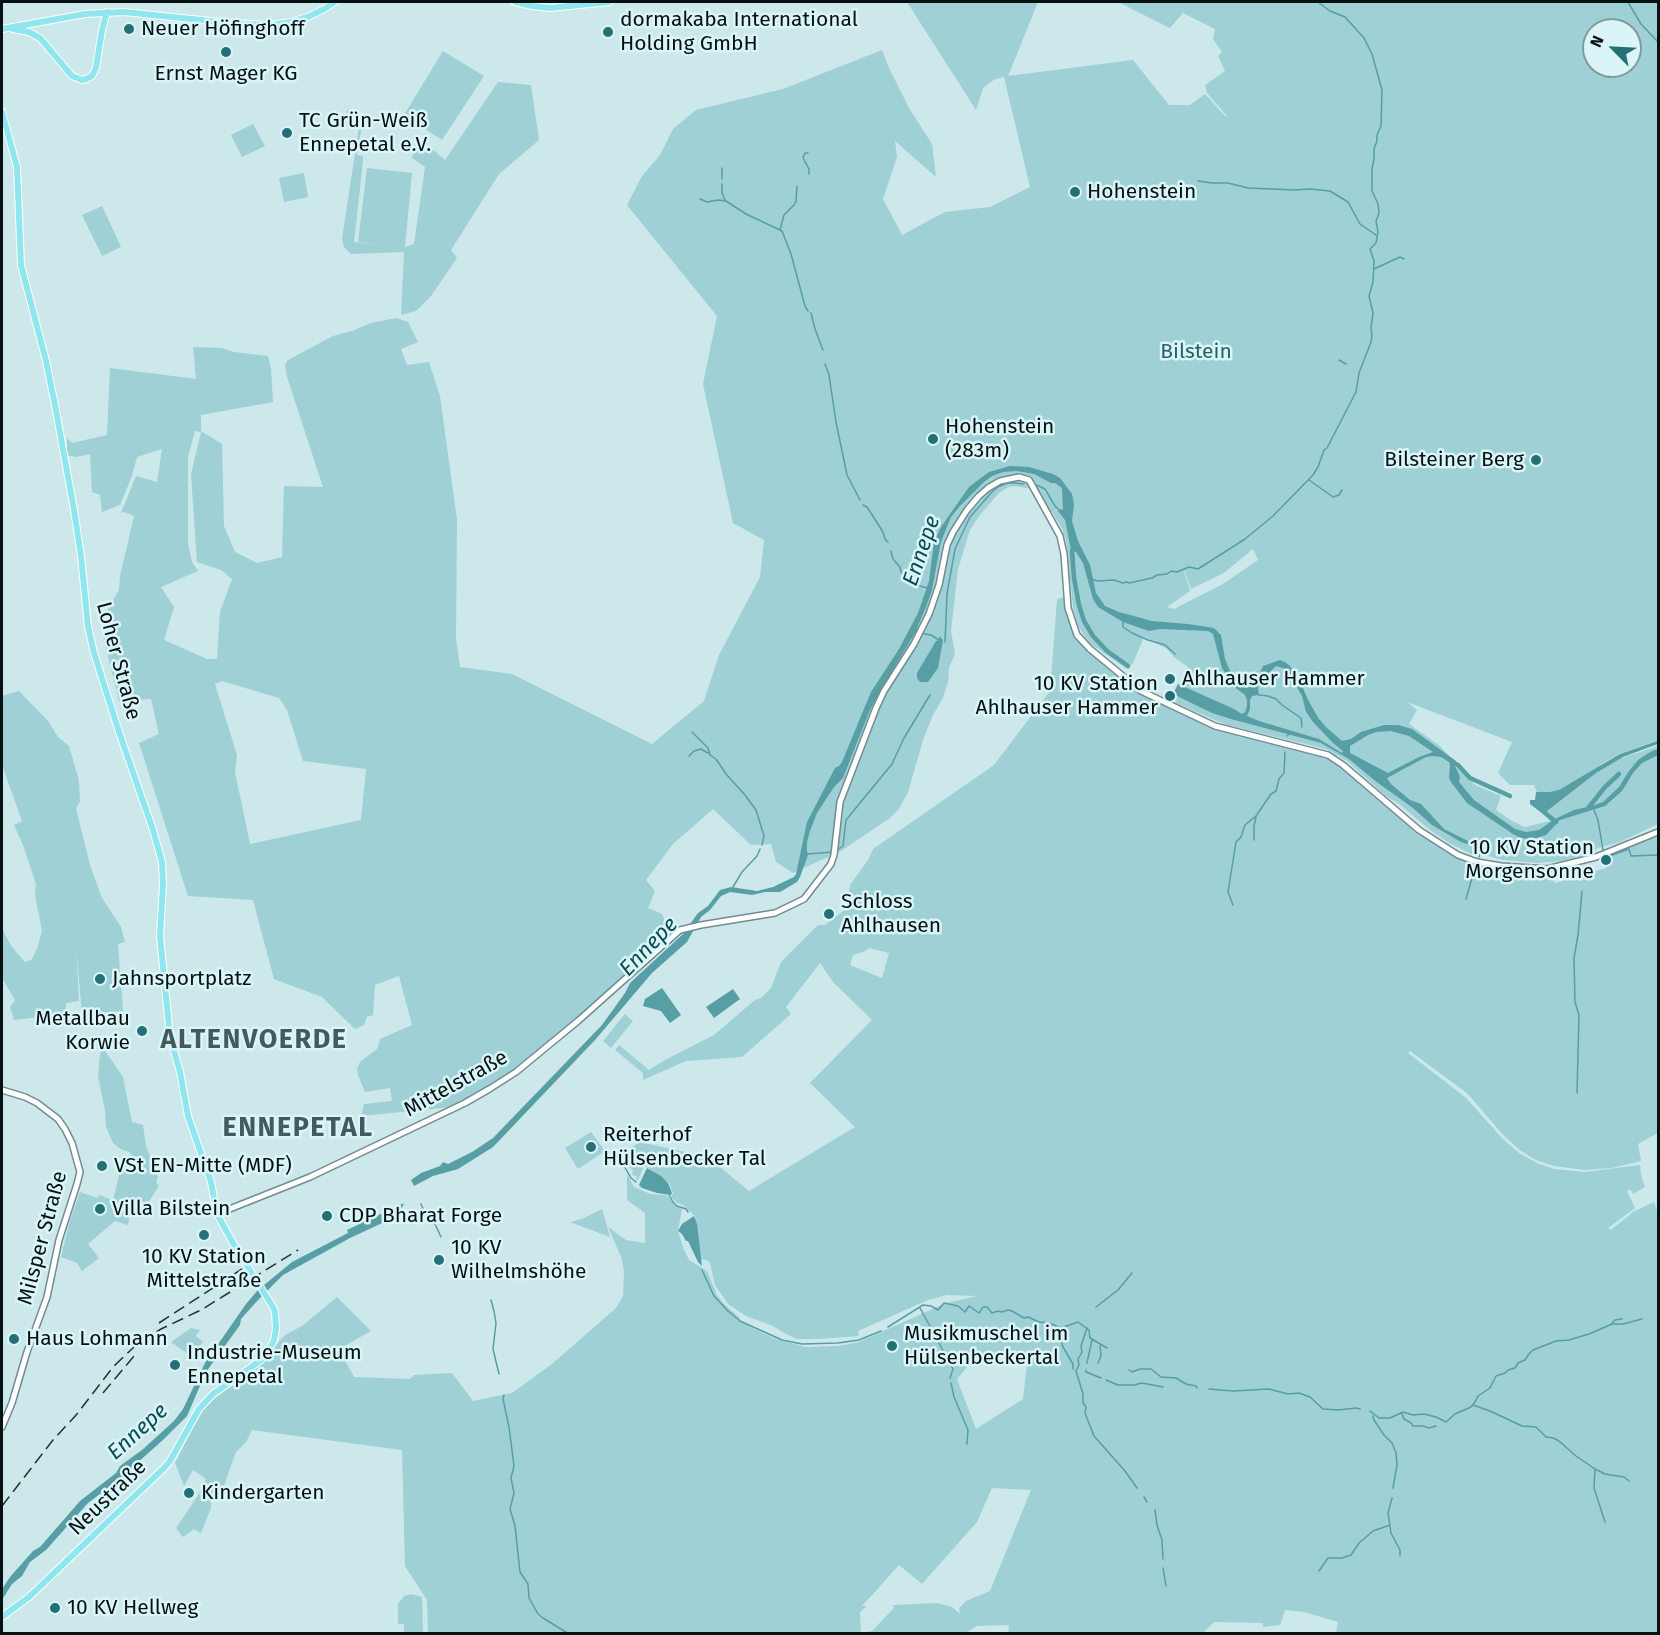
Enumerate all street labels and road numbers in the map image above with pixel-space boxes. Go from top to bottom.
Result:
street label: Loher Straße [90,599,146,723]
street label: Mittelstraße [400,1045,512,1123]
street label: Milsper Straße [13,1168,73,1308]
street label: Neustraße [64,1455,152,1541]

